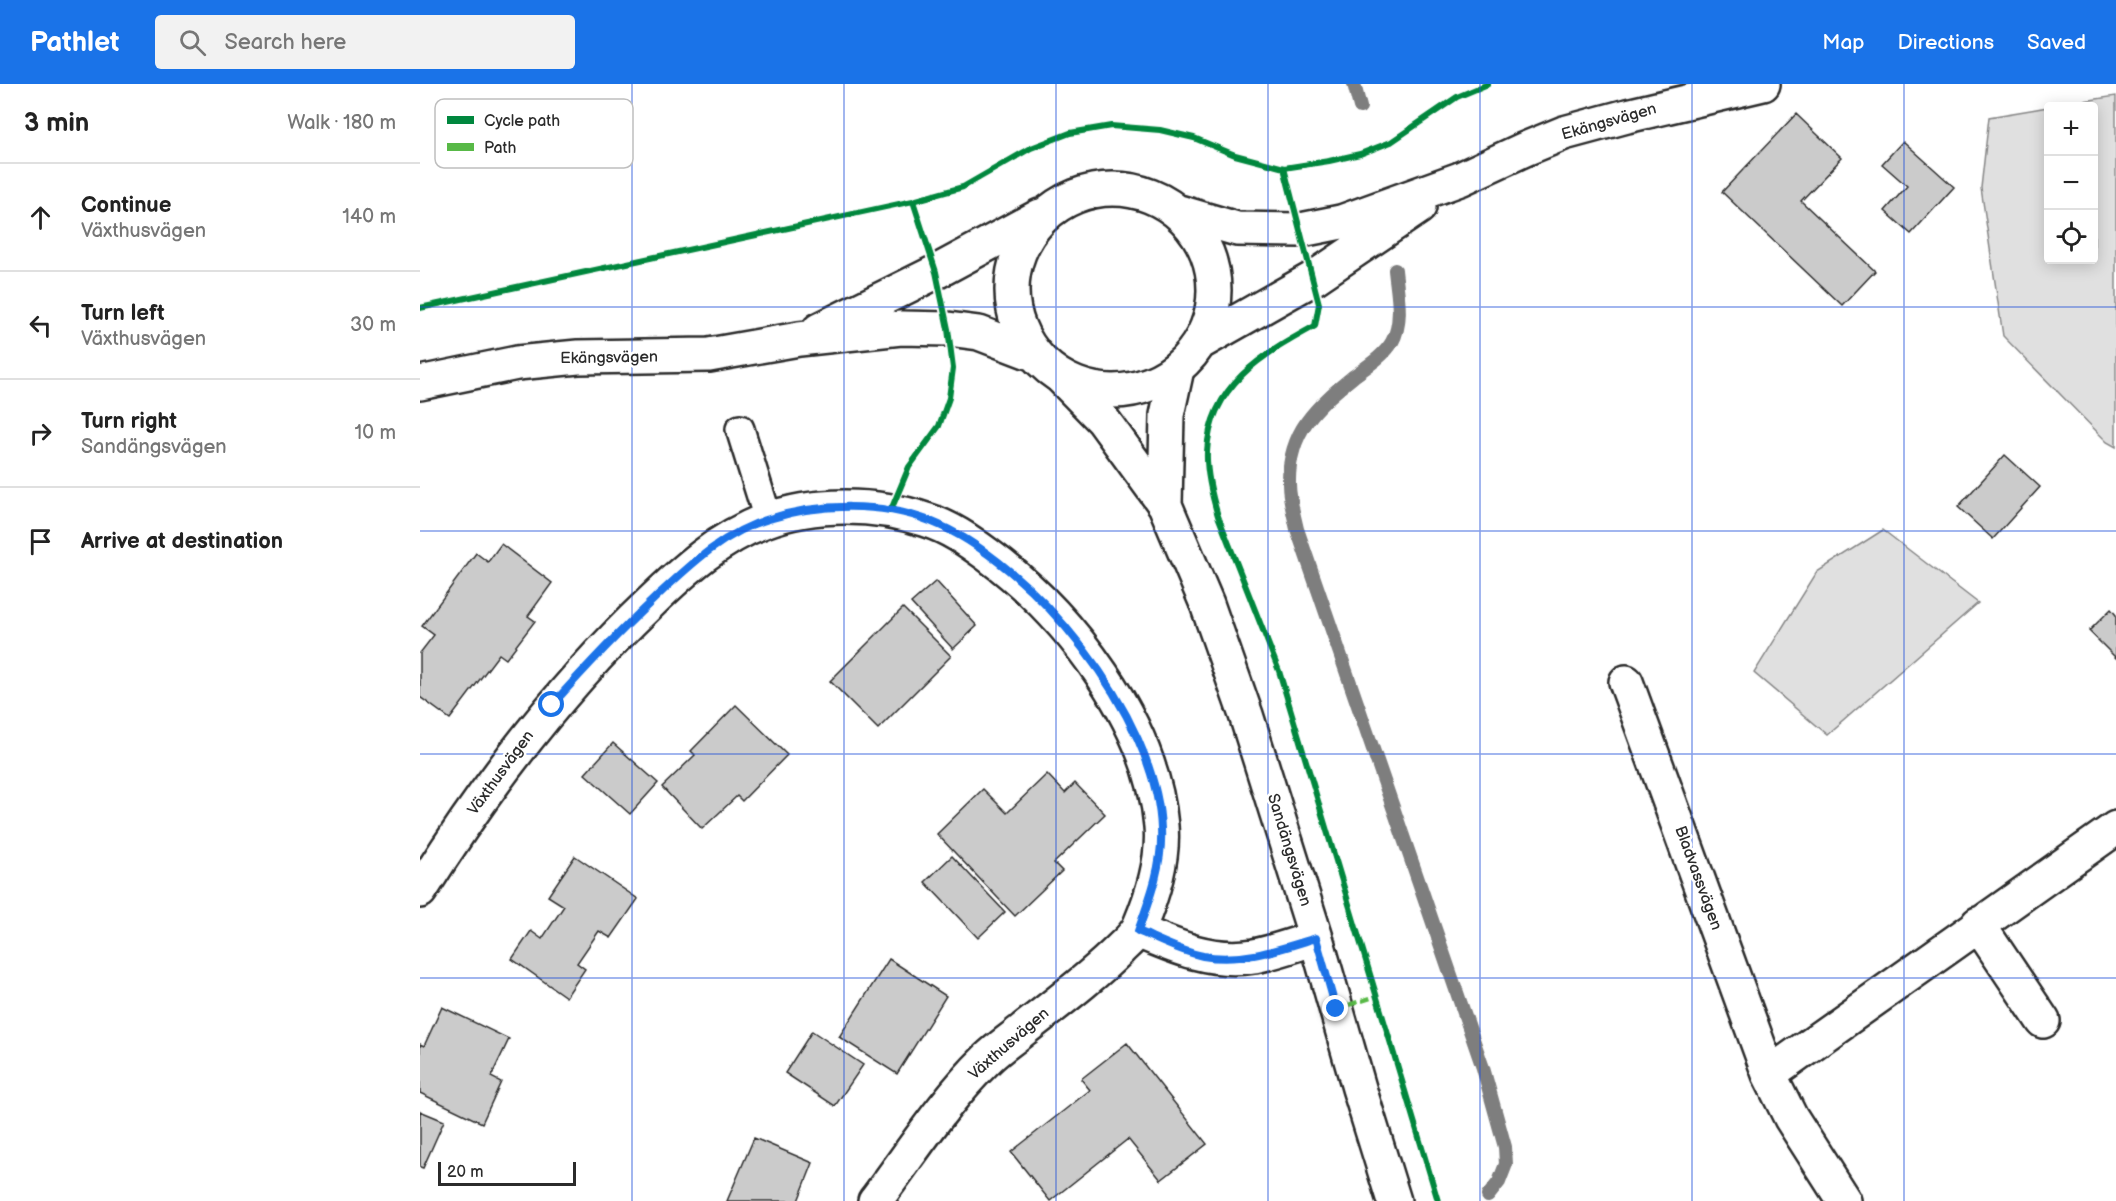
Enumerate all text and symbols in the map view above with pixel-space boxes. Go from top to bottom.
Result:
search box [155,15,575,69]
text: Pathlet [30,26,119,59]
icon: search [176,26,209,59]
text: Search here [224,29,346,56]
text: Map [1822,30,1865,55]
text: Directions [1898,30,1994,55]
text: Saved [2027,30,2086,55]
legend [435,99,633,168]
street label: Ekängsvägen [1559,99,1659,145]
map controls [2044,102,2098,264]
button: + [2044,102,2098,156]
text: 3 min [24,108,89,139]
text: Walk · 180 m [287,111,396,135]
text: Cycle path [484,112,560,131]
text: Path [484,139,516,158]
button: − [2044,156,2098,210]
text: Continue [81,192,171,219]
icon: ahead [24,201,57,234]
text: 140 m [342,205,396,229]
button: locate [2044,210,2098,264]
text: Växthusvägen [81,219,206,243]
text: Turn left [81,300,165,327]
icon: left [24,309,57,342]
text: 30 m [350,313,396,337]
text: Växthusvägen [81,327,206,351]
street label: Ekängsvägen [560,348,658,368]
text: Turn right [81,408,177,435]
icon: right [24,417,57,450]
text: 10 m [355,421,396,445]
text: Sandängsvägen [81,435,227,459]
icon: arrive [24,525,57,558]
text: Arrive at destination [81,528,283,555]
route start [538,691,564,717]
street label: Växthusvägen [464,727,538,819]
street label: Sandängsvägen [1263,792,1315,908]
street label: Bladvassvägen [1670,823,1726,933]
route end [1322,995,1348,1021]
street label: Växthusvägen [965,1004,1053,1084]
scale bar [438,1159,576,1186]
text: 20 m [447,1163,483,1182]

